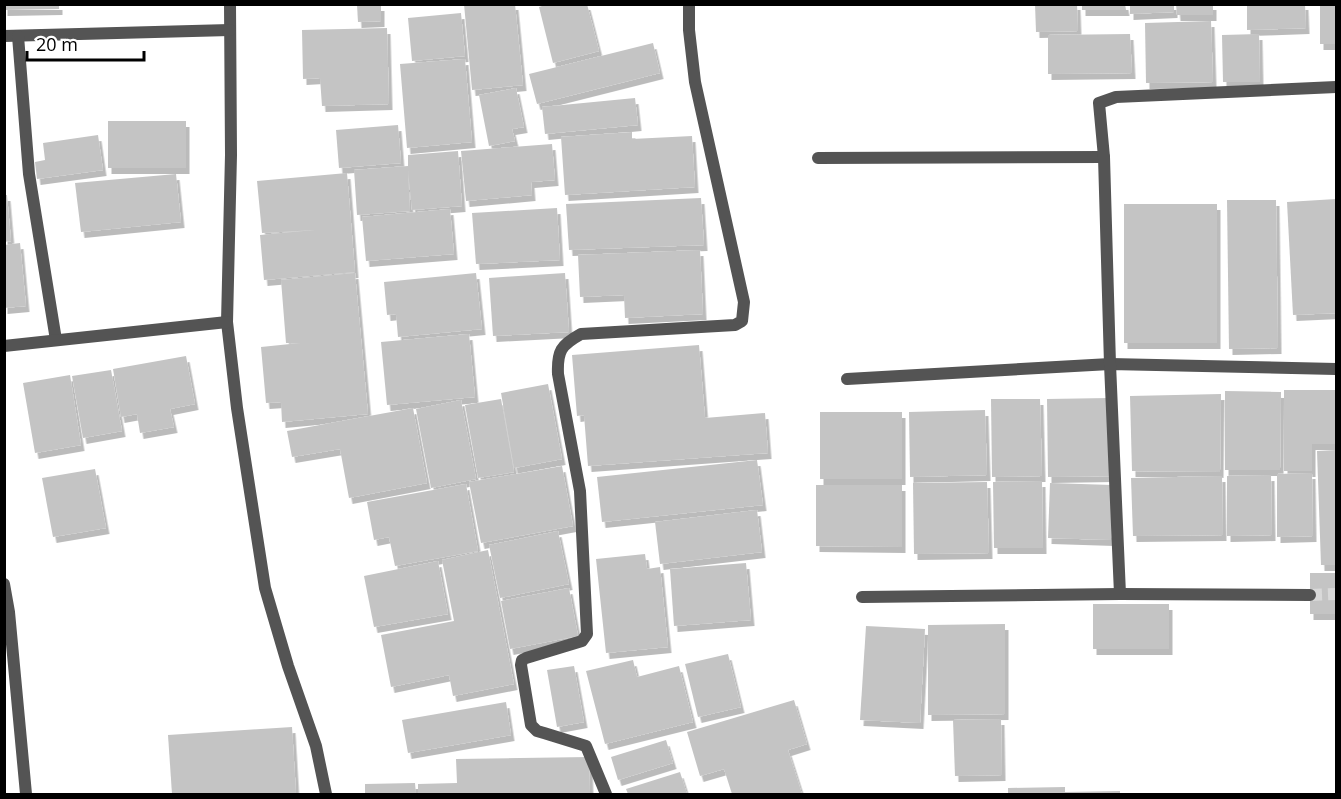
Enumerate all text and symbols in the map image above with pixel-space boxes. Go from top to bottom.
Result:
scale bar [27,24,144,62]
text: 20 m [36,32,78,56]

